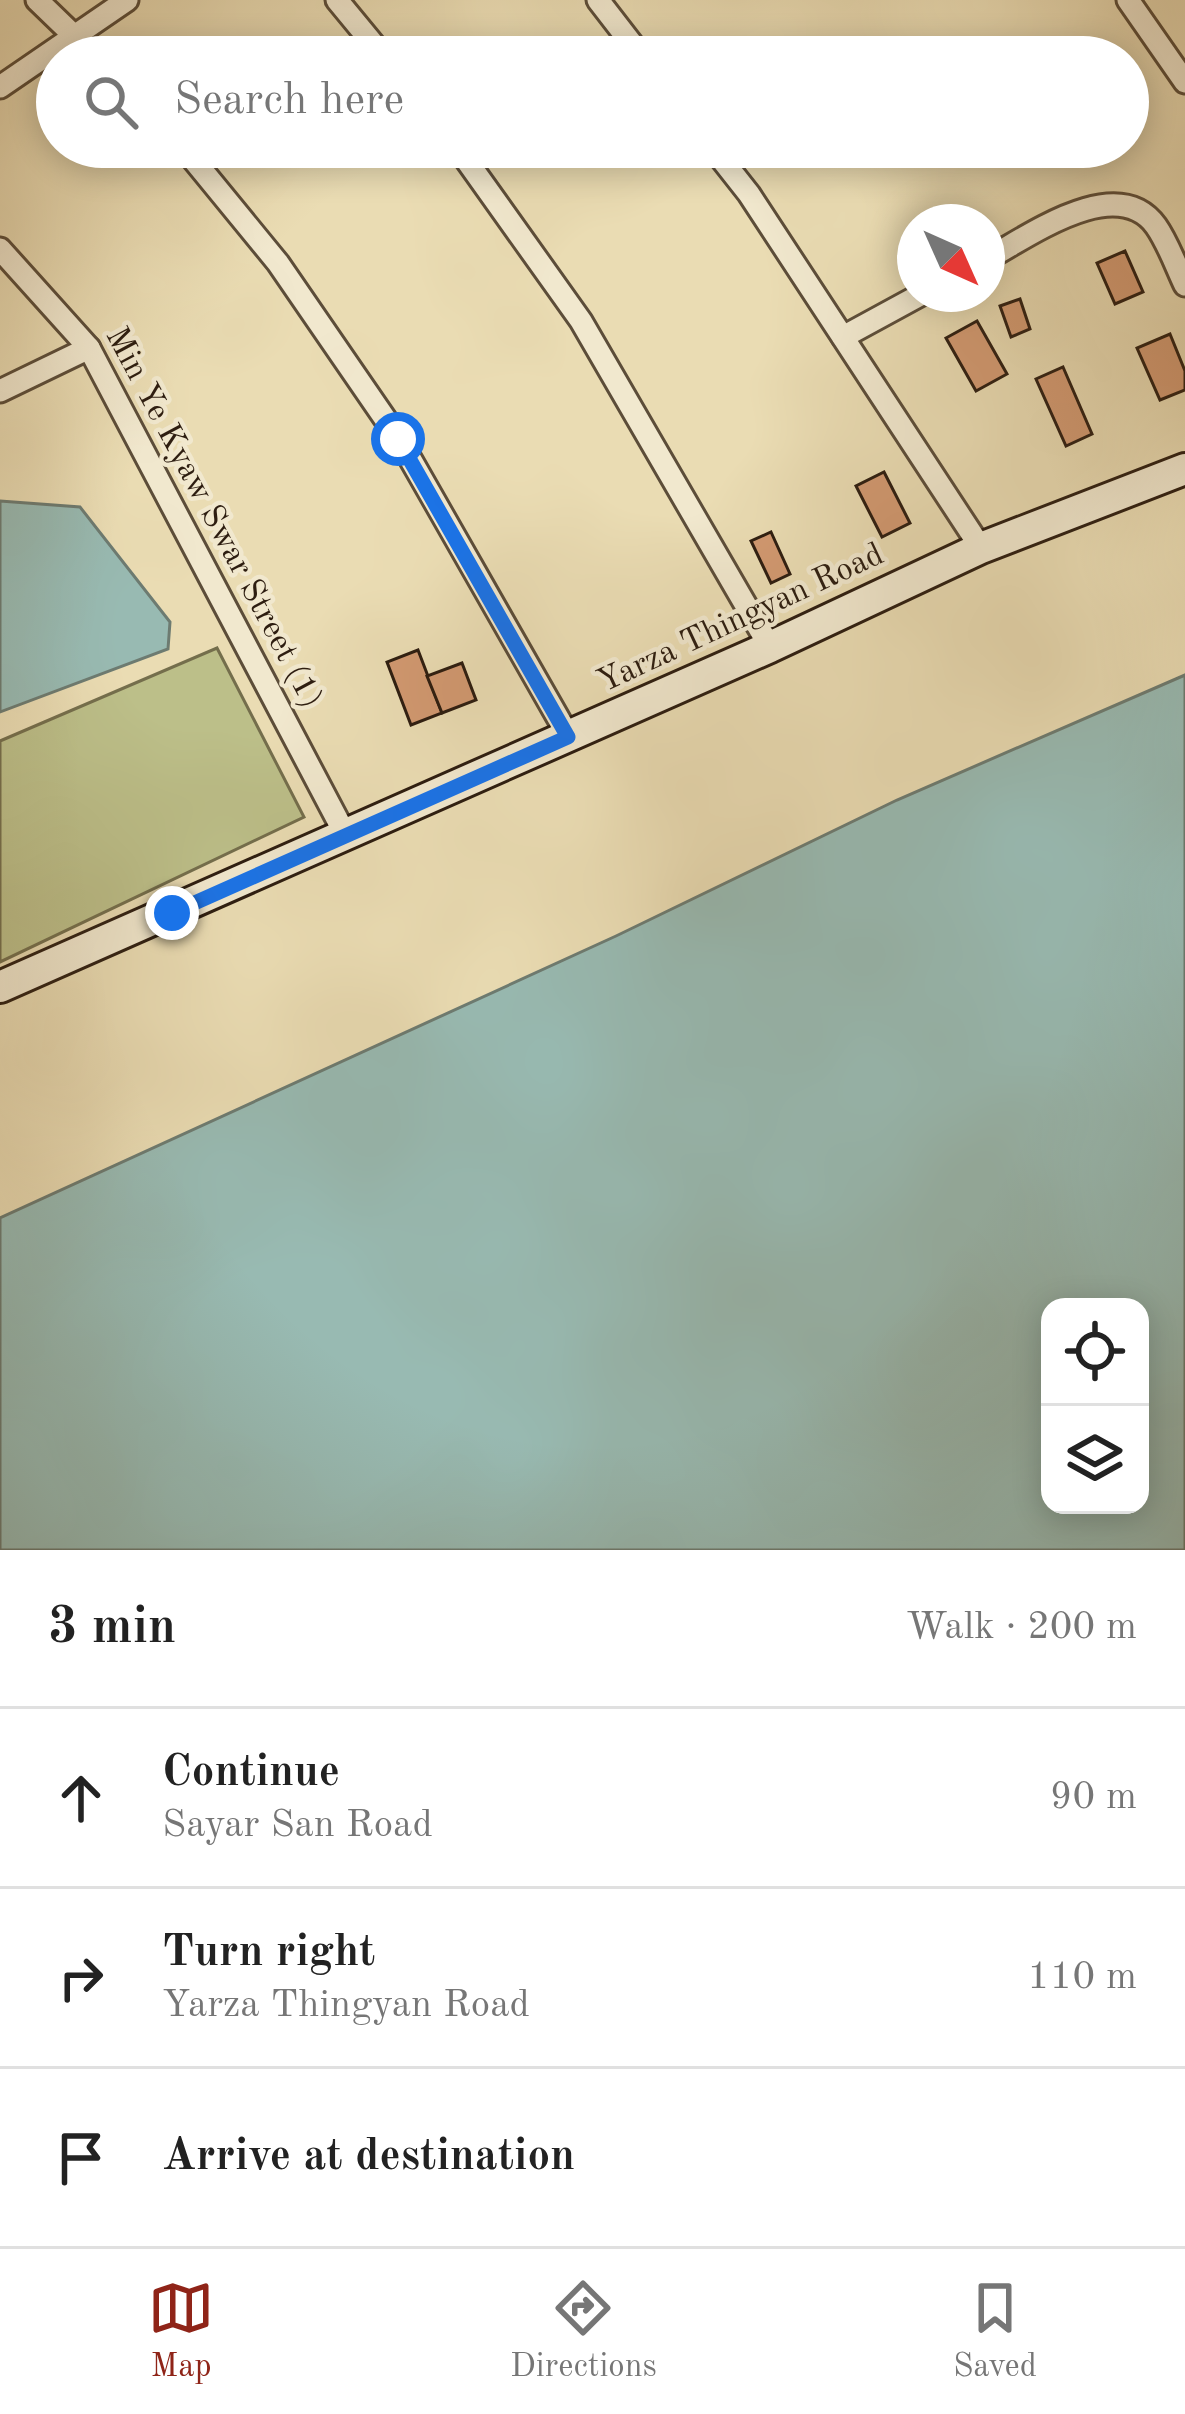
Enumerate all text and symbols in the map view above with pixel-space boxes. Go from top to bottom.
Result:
search box [36,36,1149,168]
icon: search [78,69,144,135]
text: Search here [174,79,404,124]
north arrow [897,204,1005,312]
street label: Min Ye Kyaw Swar Street (1) [98,322,328,714]
route start [371,412,425,466]
street label: Yarza Thingyan Road [593,538,889,700]
route end [145,886,199,940]
map controls [1041,1298,1149,1514]
button: locate [1041,1298,1149,1406]
button: layers [1041,1406,1149,1514]
text: 3 min [48,1603,176,1654]
text: Walk · 200 m [906,1608,1137,1647]
text: Continue [162,1751,340,1796]
icon: ahead [48,1765,114,1831]
text: 90 m [1050,1778,1137,1817]
text: Sayar San Road [162,1806,433,1845]
text: Turn right [162,1931,375,1976]
icon: right [48,1945,114,2011]
text: 110 m [1027,1958,1137,1997]
text: Yarza Thingyan Road [162,1986,530,2025]
icon: arrive [48,2125,114,2191]
text: Arrive at destination [162,2135,575,2180]
tab: Map [148,2275,214,2388]
tab: Directions [510,2275,657,2388]
tab: Saved [953,2275,1037,2388]

